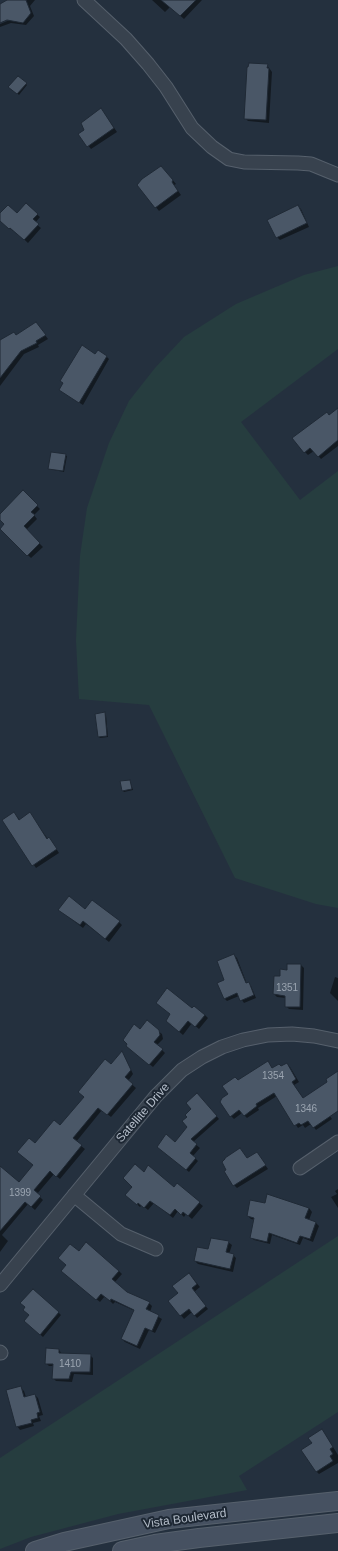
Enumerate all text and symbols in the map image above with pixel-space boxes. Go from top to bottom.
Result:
house number: 1351 [276,982,298,994]
house number: 1354 [262,1070,284,1082]
street label: Satellite Drive [113,1080,173,1146]
house number: 1346 [295,1103,317,1115]
house number: 1399 [9,1187,31,1199]
house number: 1410 [59,1358,81,1370]
street label: Vista Boulevard [142,1506,228,1532]

